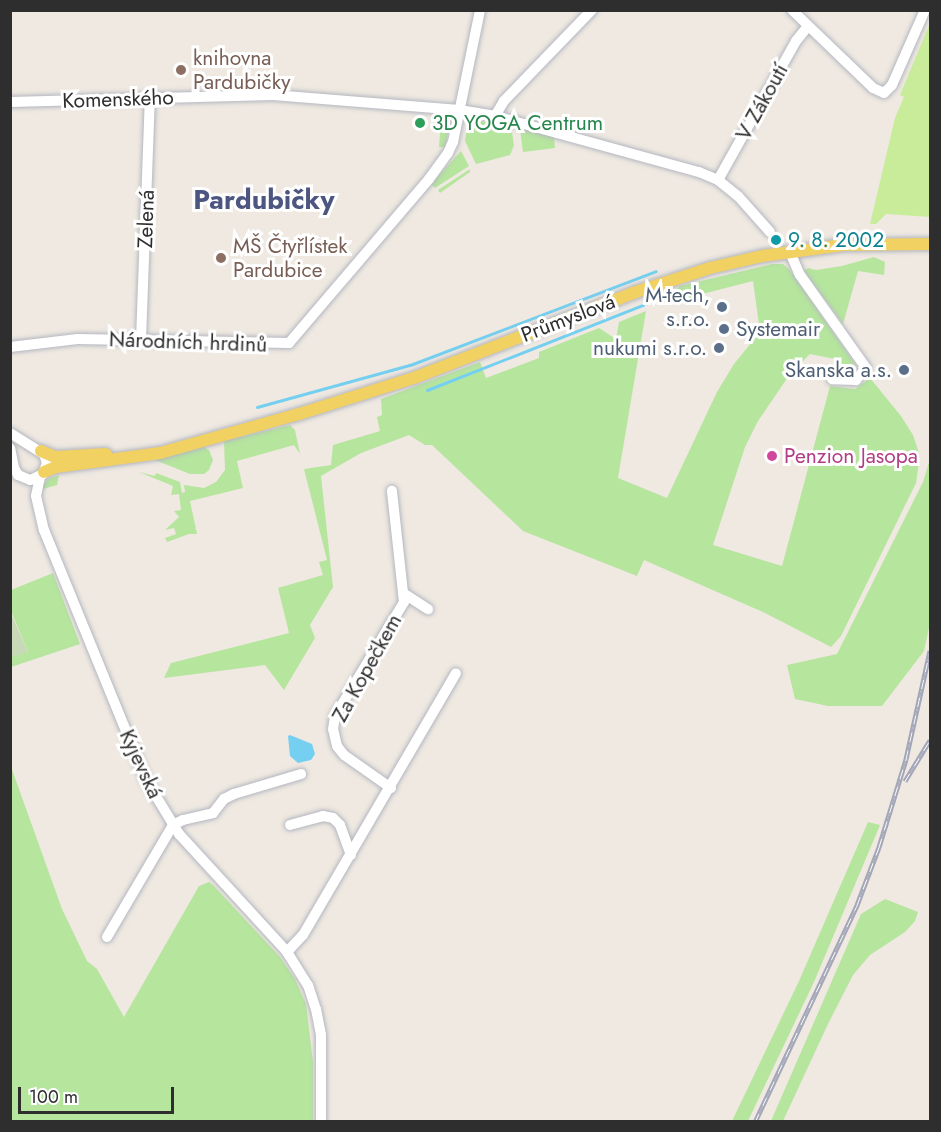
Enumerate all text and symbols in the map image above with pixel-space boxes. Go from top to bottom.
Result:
place label: knihovna Pardubičky [193,45,290,95]
street label: V Zákoutí [731,59,793,145]
marker: knihovna Pardubičky [174,63,188,77]
street label: Komenského [62,84,174,114]
place label: 3D YOGA Centrum [432,110,603,136]
marker: 3D YOGA Centrum [413,116,427,130]
district label: Pardubičky [193,184,335,216]
street label: Zelená [132,189,160,249]
place label: 9. 8. 2002 [788,227,884,253]
place label: MŠ Čtyřlístek Pardubice [233,233,348,283]
marker: 9. 8. 2002 [769,233,783,247]
marker: MŠ Čtyřlístek Pardubice [214,251,228,265]
place label: M-tech, s.r.o. [645,282,710,332]
street label: Průmyslová [517,289,619,347]
marker: M-tech, s.r.o. [715,300,729,314]
place label: Systemair [736,316,820,342]
marker: Systemair [717,322,731,336]
street label: Národních hrdinů [108,327,268,357]
place label: nukumi s.r.o. [593,335,707,361]
marker: nukumi s.r.o. [712,341,726,355]
place label: Skanska a.s. [785,357,892,383]
marker: Skanska a.s. [897,363,911,377]
place label: Penzion Jasopa [784,443,918,469]
marker: Penzion Jasopa [765,449,779,463]
street label: Za Kopečkem [327,610,407,726]
street label: Kyjevská [114,726,168,802]
scale bar [21,1075,177,1113]
text: 100 m [29,1084,78,1110]

